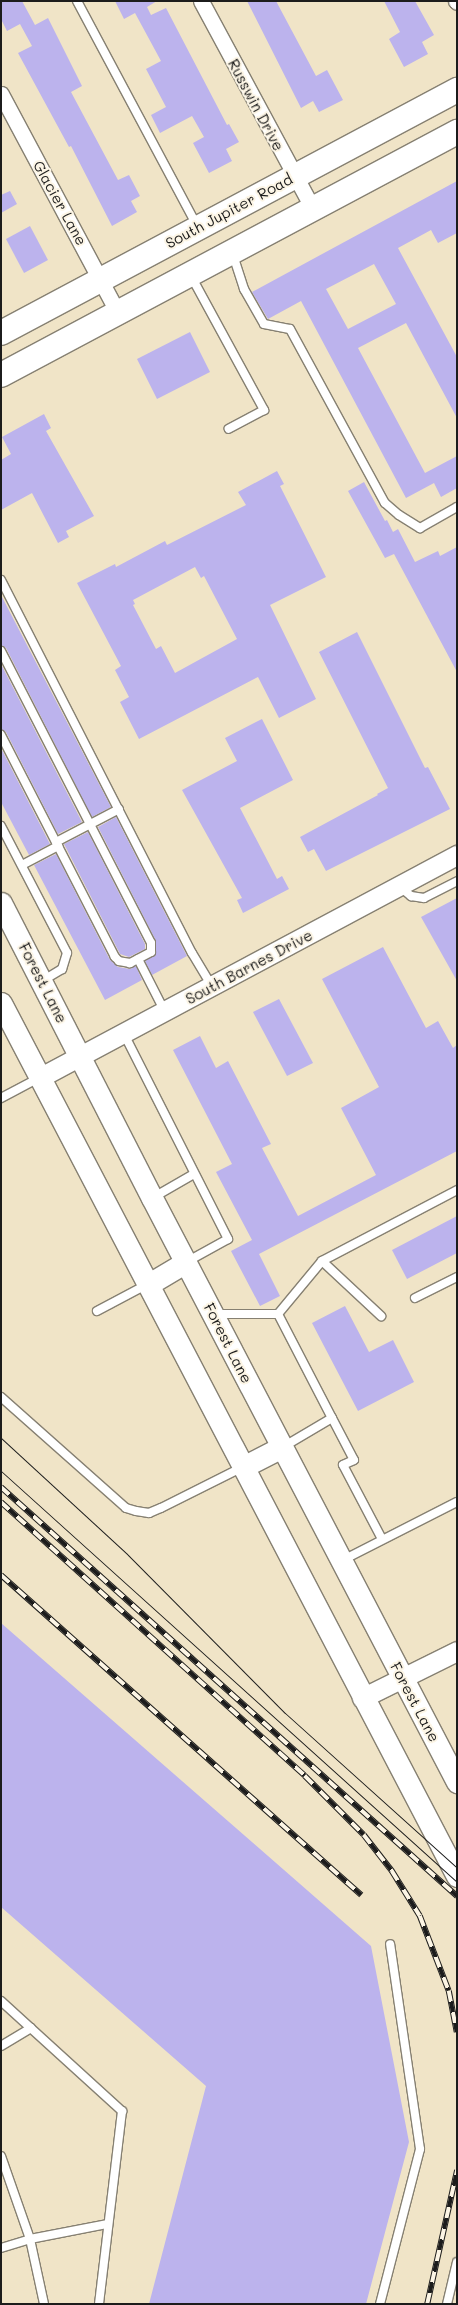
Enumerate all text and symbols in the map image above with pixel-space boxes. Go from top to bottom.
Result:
street label: Russwin Drive [224,56,288,154]
street label: Glacier Lane [29,157,91,249]
street label: South Jupiter Road [162,170,296,252]
street label: South Barnes Drive [183,926,315,1008]
street label: Forest Lane [15,940,71,1026]
street label: Forest Lane [200,1300,256,1386]
street label: Forest Lane [386,1659,444,1745]

